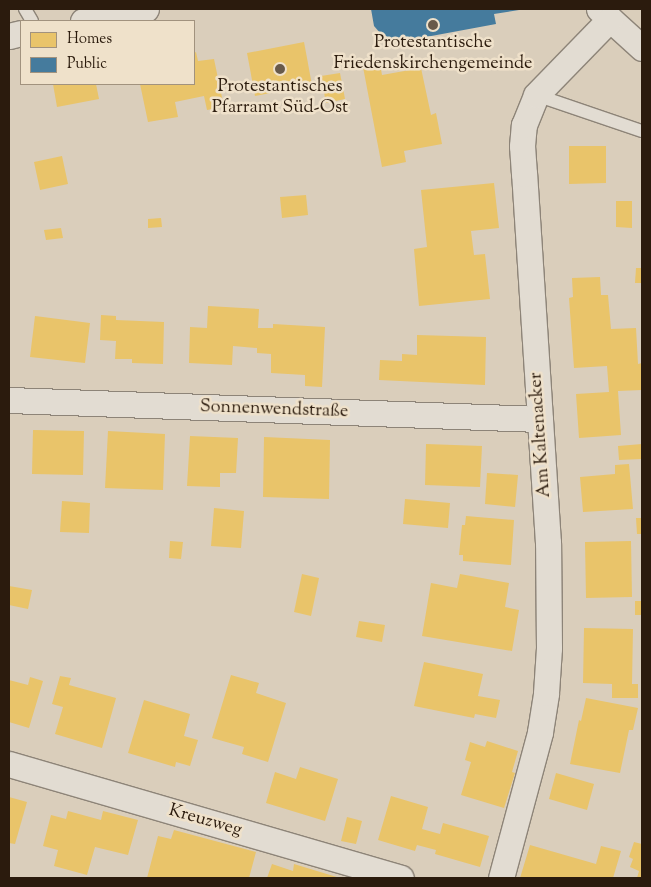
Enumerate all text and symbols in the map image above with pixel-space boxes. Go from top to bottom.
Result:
marker: Protestantische Friedenskirchengemeinde [427,19,439,31]
legend [20,20,195,85]
text: Homes [67,29,112,50]
place label: Protestantische Friedenskirchengemeinde [334,33,532,76]
text: Public [67,54,107,75]
marker: Protestantisches Pfarramt Süd-Ost [274,63,286,75]
place label: Protestantisches Pfarramt Süd-Ost [212,77,348,120]
street label: Am Kaltenacker [526,372,556,498]
street label: Sonnenwendstraße [200,397,348,423]
street label: Kreuzweg [166,800,244,842]

